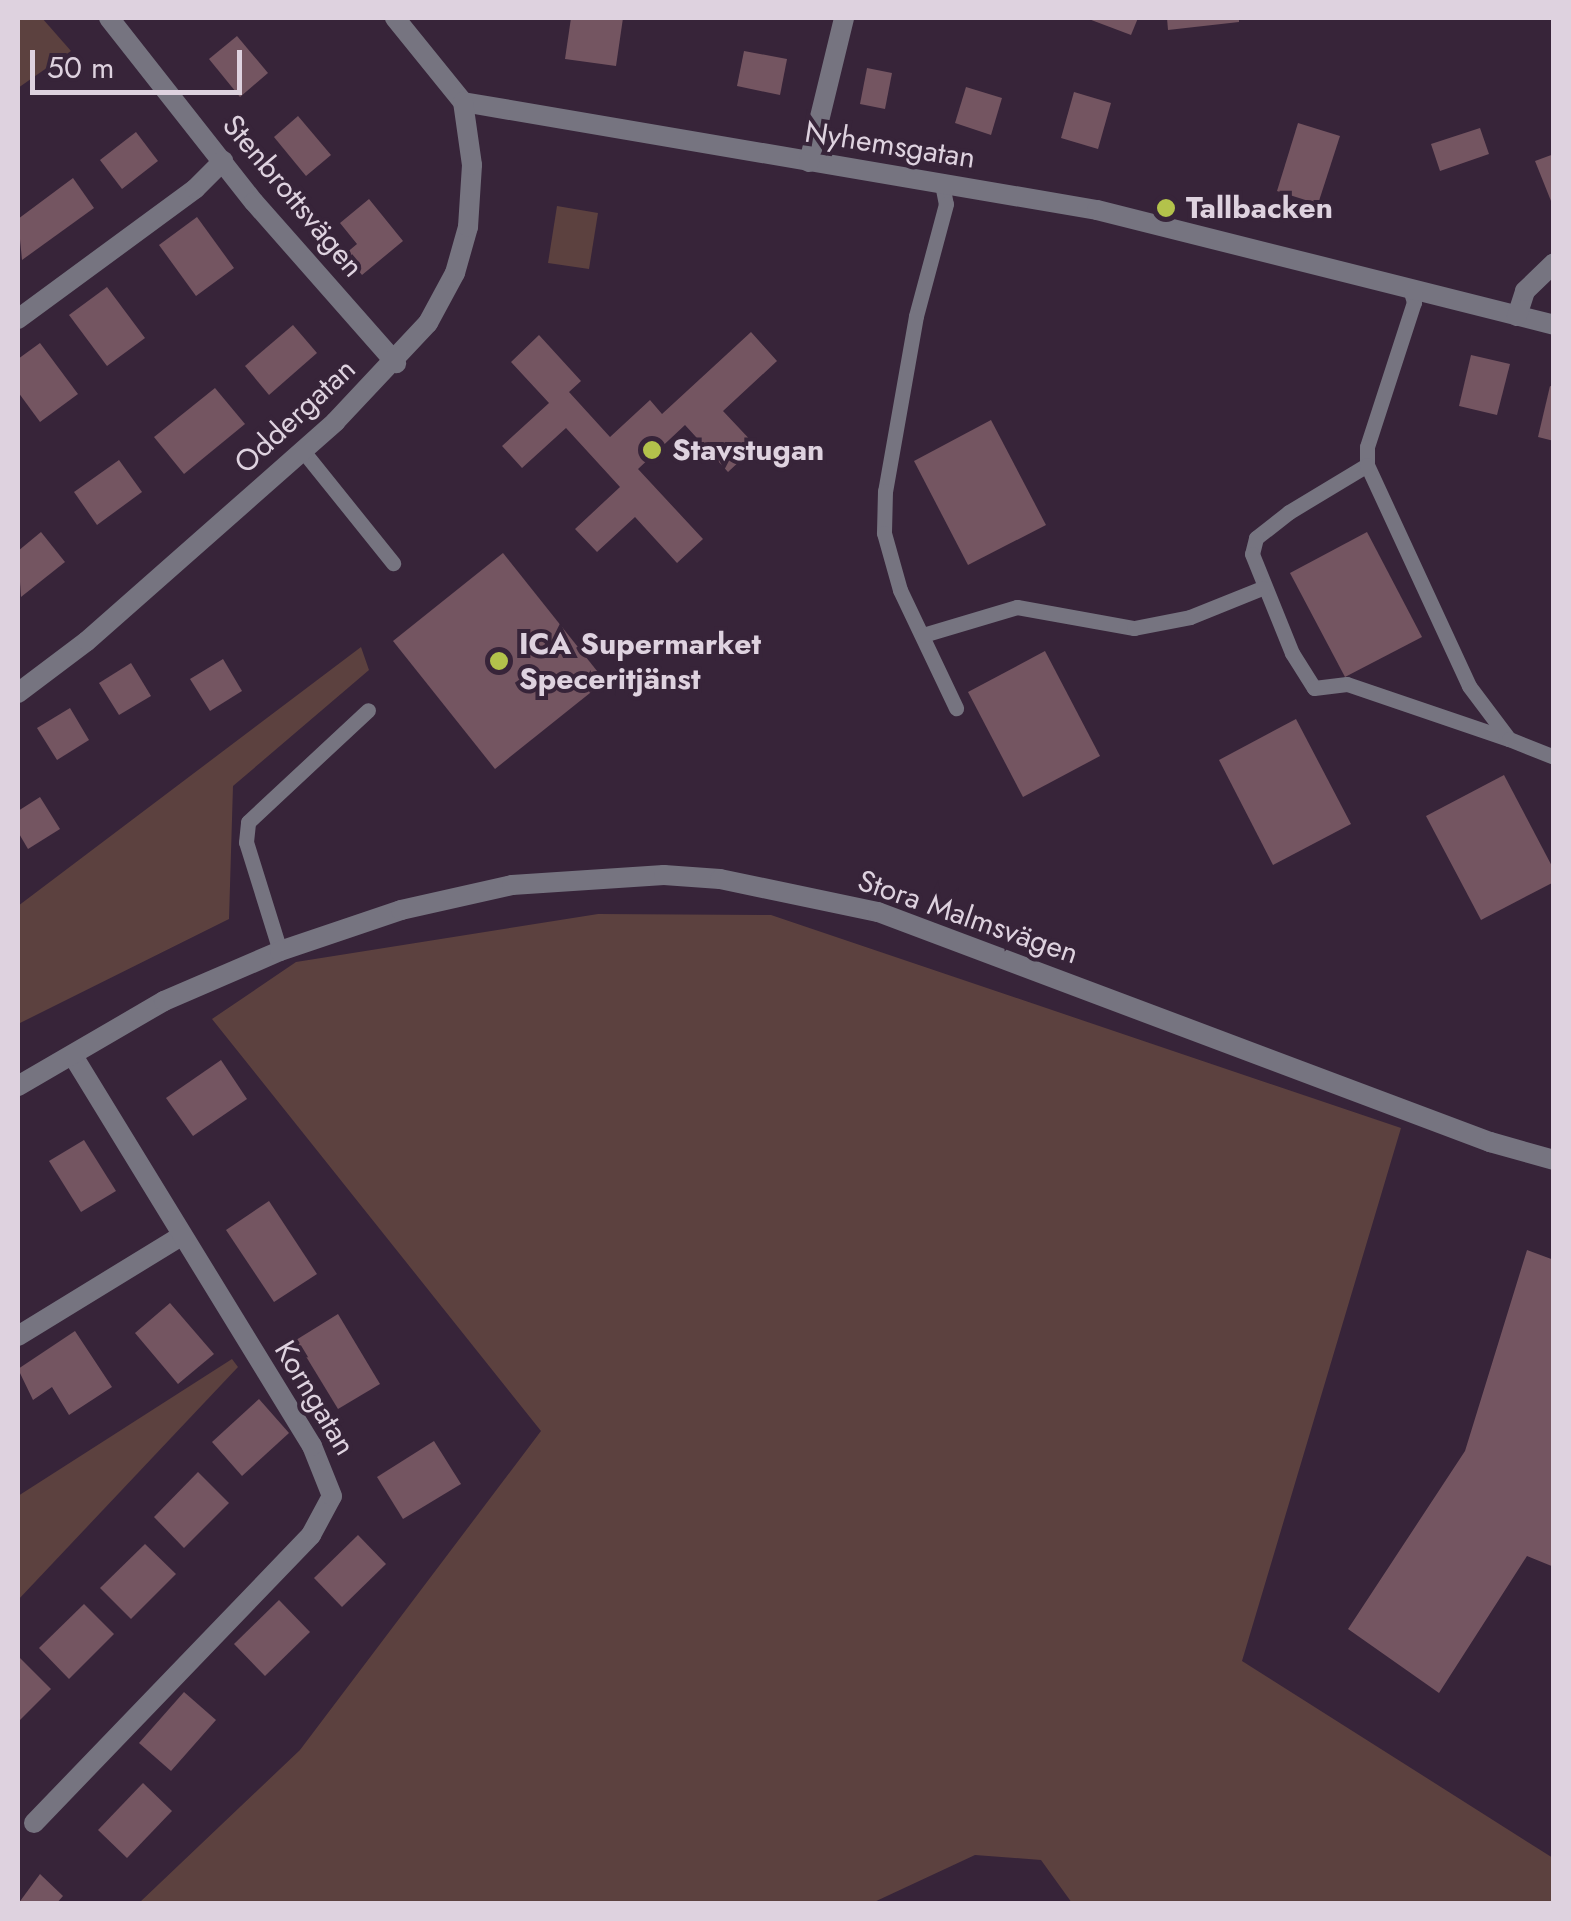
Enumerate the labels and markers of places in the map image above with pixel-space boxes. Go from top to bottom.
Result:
place label: Tallbacken [1186,190,1333,226]
marker: Tallbacken [1155,197,1177,219]
place label: Stavstugan [672,432,824,468]
marker: Stavstugan [641,439,663,461]
place label: ICA Supermarket Speceritjänst [519,626,761,696]
marker: ICA Supermarket Speceritjänst [488,650,510,672]

